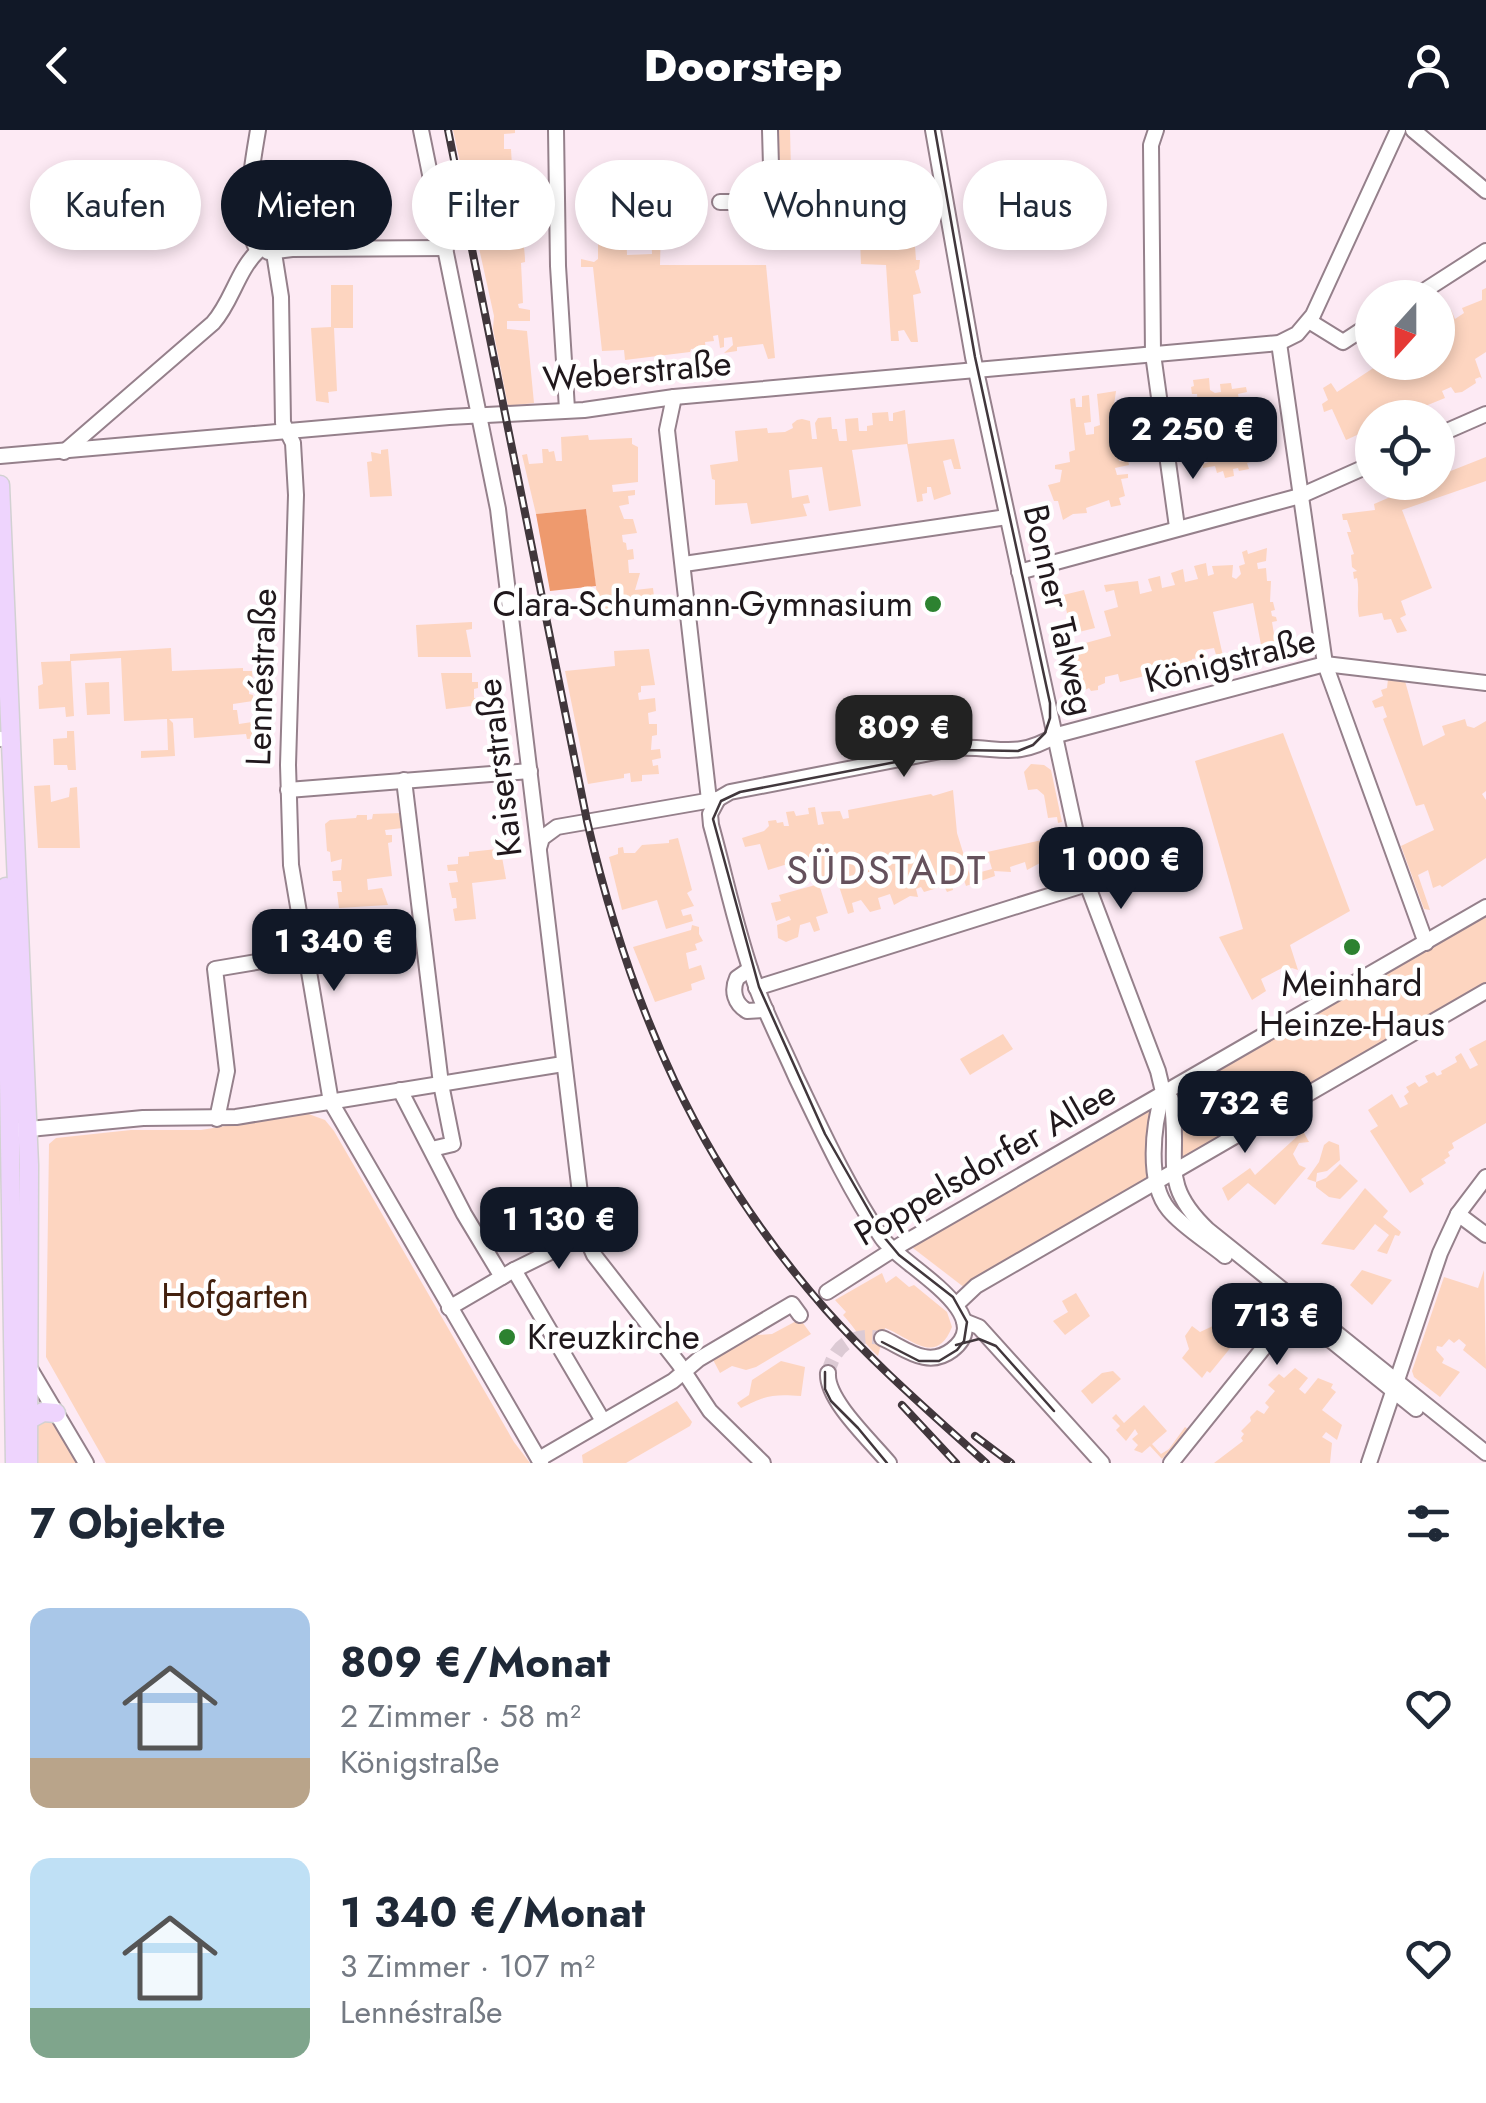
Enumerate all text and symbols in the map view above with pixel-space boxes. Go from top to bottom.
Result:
text: Doorstep [644,33,842,98]
icon: back [30,38,85,93]
icon: person [1401,38,1456,93]
chip: Kaufen [30,160,201,250]
chip: Mieten [221,160,392,250]
chip: Filter [412,160,555,250]
chip: Neu [575,160,708,250]
chip: Wohnung [728,160,943,250]
chip: Haus [963,160,1107,250]
north arrow [1355,280,1455,380]
map controls [1355,280,1455,500]
street label: Weberstraße [541,338,733,404]
pin: 2 250 € [1101,397,1285,482]
button: locate [1355,400,1455,500]
text: 2 250 € [1131,406,1255,452]
street label: Bonner Talweg [1010,500,1108,720]
place label: Clara-Schumann-Gymnasium [493,579,913,629]
street label: Lennéstraße [233,587,289,767]
marker: Clara-Schumann-Gymnasium [922,593,944,615]
street label: Königstraße [1139,615,1321,705]
street label: Kaiserstraße [463,676,535,860]
pin: 809 € [834,695,974,780]
text: 809 € [857,704,951,750]
pin: 1 000 € [1029,827,1213,912]
text: 1 000 € [1061,836,1181,882]
district label: SÜDSTADT [786,841,988,899]
pin: 1 340 € [242,909,426,994]
text: 1 340 € [274,918,394,964]
marker: Meinhard Heinze-Haus [1341,936,1363,958]
place label: Meinhard Heinze-Haus [1259,959,1445,1049]
street label: Poppelsdorfer Allee [845,1068,1125,1258]
pin: 732 € [1175,1071,1315,1156]
text: 732 € [1200,1080,1290,1126]
pin: 1 130 € [467,1187,651,1272]
text: 1 130 € [502,1196,616,1242]
park label: Hofgarten [161,1271,309,1321]
pin: 713 € [1207,1283,1347,1368]
text: 713 € [1234,1292,1320,1338]
place label: Kreuzkirche [527,1312,700,1362]
marker: Kreuzkirche [496,1326,518,1348]
text: 7 Objekte [30,1493,225,1554]
icon: filters [1401,1496,1456,1551]
text: 809 €/Monat [340,1632,610,1693]
icon: home [110,1648,230,1768]
icon: heart [1401,1681,1456,1736]
text: 2 Zimmer · 58 m² [340,1693,581,1739]
text: Königstraße [340,1739,499,1785]
text: 1 340 €/Monat [340,1882,645,1943]
icon: home [110,1898,230,2018]
icon: heart [1401,1931,1456,1986]
text: 3 Zimmer · 107 m² [340,1943,595,1989]
text: Lennéstraße [340,1989,502,2035]

